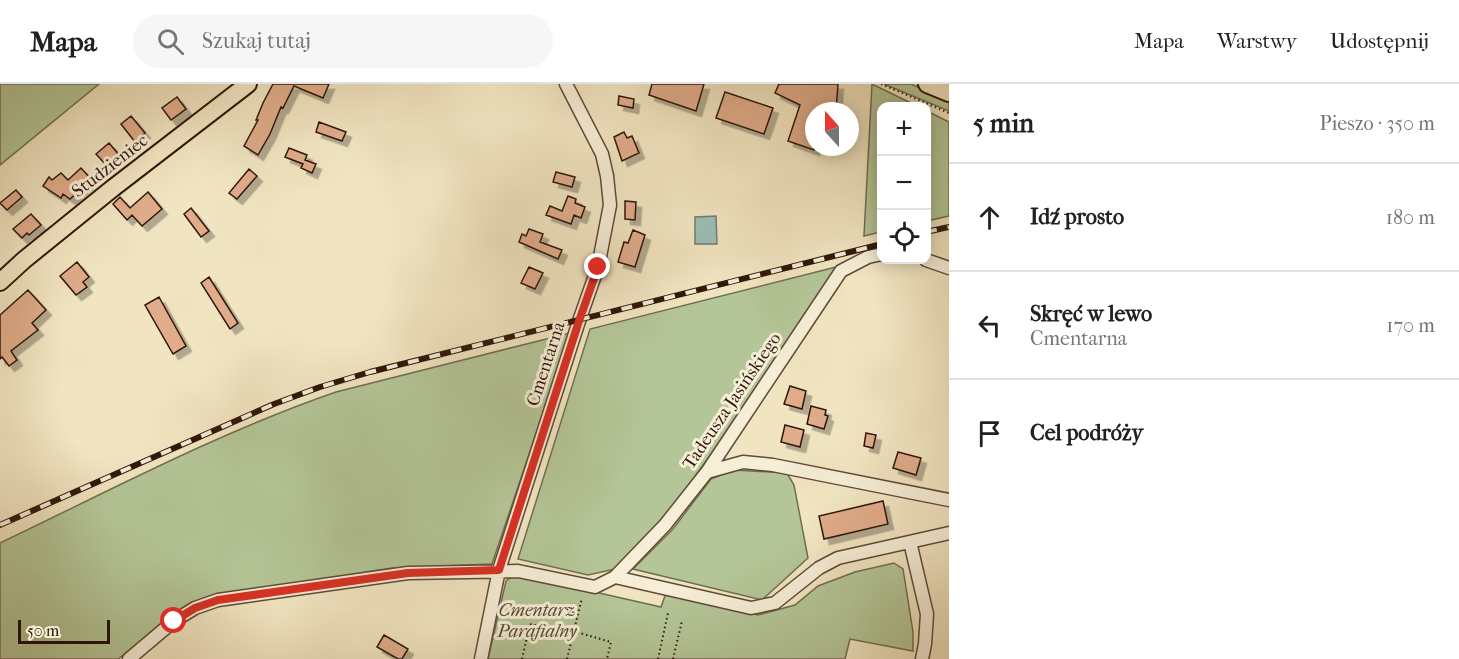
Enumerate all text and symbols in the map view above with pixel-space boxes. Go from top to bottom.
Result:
search box [133,14,553,68]
text: Mapa [30,25,97,58]
icon: search [154,25,187,58]
text: Szukaj tutaj [202,28,311,54]
text: Mapa [1134,29,1184,53]
text: Warstwy [1217,29,1297,53]
text: Udostępnij [1330,29,1429,53]
north arrow [805,102,859,156]
map controls [877,102,931,264]
button: + [877,102,931,156]
text: 5 min [973,108,1034,139]
text: Pieszo · 350 m [1320,112,1435,135]
street label: Studzieniec [68,130,152,202]
button: − [877,156,931,210]
icon: ahead [973,201,1006,234]
text: Idź prosto [1030,204,1124,230]
text: 180 m [1386,206,1435,229]
button: locate [877,210,931,264]
route end [584,253,610,279]
text: Skręć w lewo [1030,301,1152,327]
icon: left [973,309,1006,342]
text: 170 m [1386,314,1435,337]
street label: Cmentarna [523,319,570,409]
text: Cmentarna [1030,327,1127,350]
street label: Tadeusza Jasińskiego [678,329,786,473]
icon: arrive [973,417,1006,450]
text: Cel podróży [1030,420,1143,446]
park label: Cmentarz Parafialny [496,600,577,642]
route start [160,607,186,633]
scale bar [18,617,110,644]
text: 50 m [27,621,59,640]

